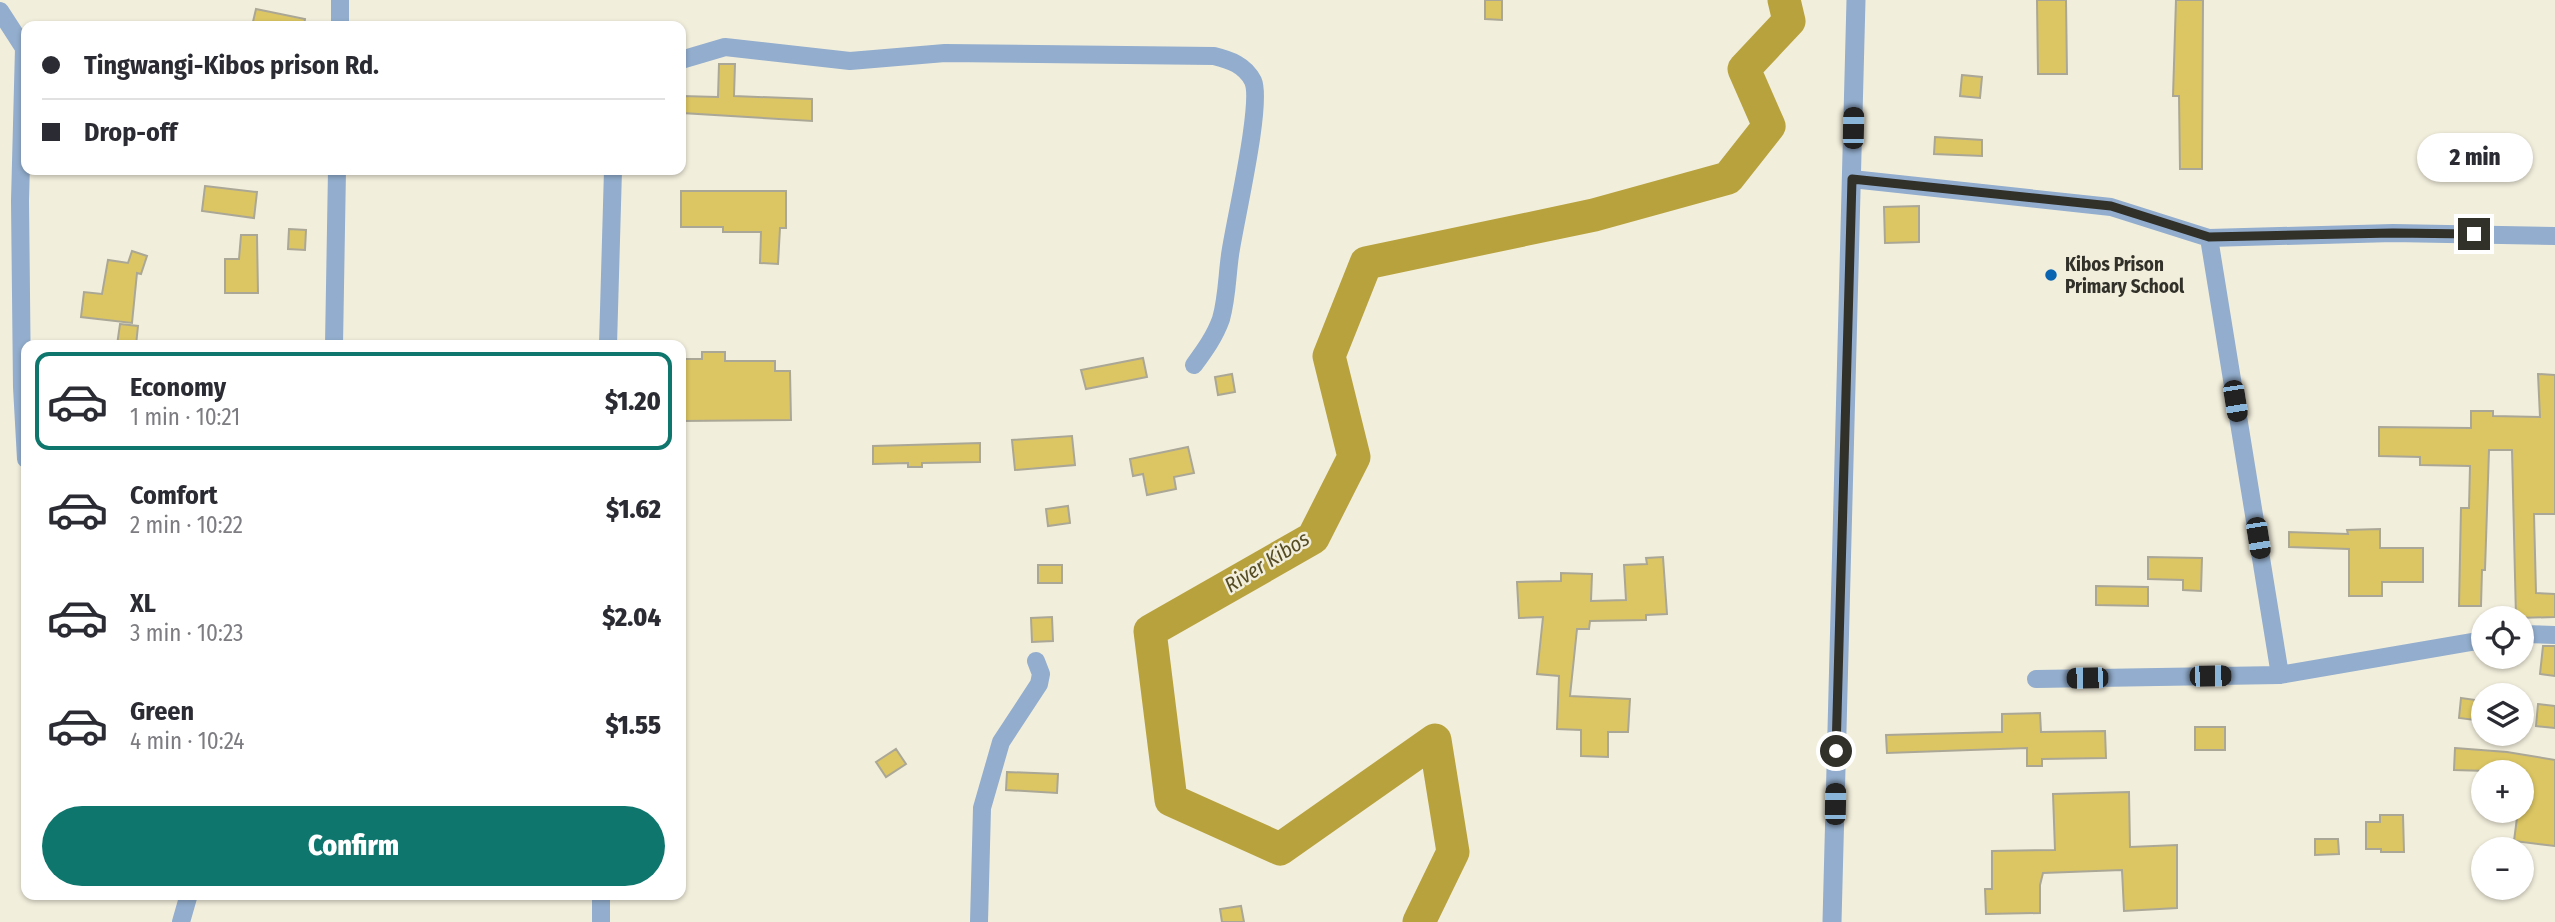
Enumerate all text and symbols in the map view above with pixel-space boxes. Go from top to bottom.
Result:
text: Tingwangi-Kibos prison Rd. [84,50,379,81]
car [1843,107,1864,149]
text: Drop-off [84,117,177,148]
callout: 2 min [2416,132,2532,182]
text: 2 min [2450,143,2500,171]
route end [2458,218,2490,250]
place label: Kibos Prison Primary School [2065,253,2185,298]
marker: Kibos Prison Primary School [2043,267,2059,283]
icon: car [46,370,109,433]
text: Economy [130,372,226,403]
car [2222,379,2249,423]
text: $1.20 [605,386,661,417]
text: 1 min · 10:21 [130,403,240,431]
icon: car [46,478,109,541]
text: Comfort [130,480,218,511]
text: $1.62 [606,494,661,525]
text: 2 min · 10:22 [130,511,243,539]
car [2245,516,2272,560]
water label: River Kibos [1220,526,1314,598]
icon: car [46,586,109,649]
text: XL [130,588,156,619]
text: $2.04 [602,602,661,633]
map controls [2471,606,2534,900]
button: locate [2471,606,2534,669]
text: 3 min · 10:23 [130,619,243,647]
car [2189,665,2232,687]
car [2066,667,2109,689]
button: layers [2471,683,2534,746]
icon: car [46,694,109,757]
text: Green [130,696,194,727]
text: $1.55 [605,710,661,741]
text: 4 min · 10:24 [130,727,244,755]
route start [1820,735,1852,767]
button: + [2471,760,2534,823]
car [1825,783,1846,825]
button: Confirm [42,806,665,886]
button: − [2471,837,2534,900]

